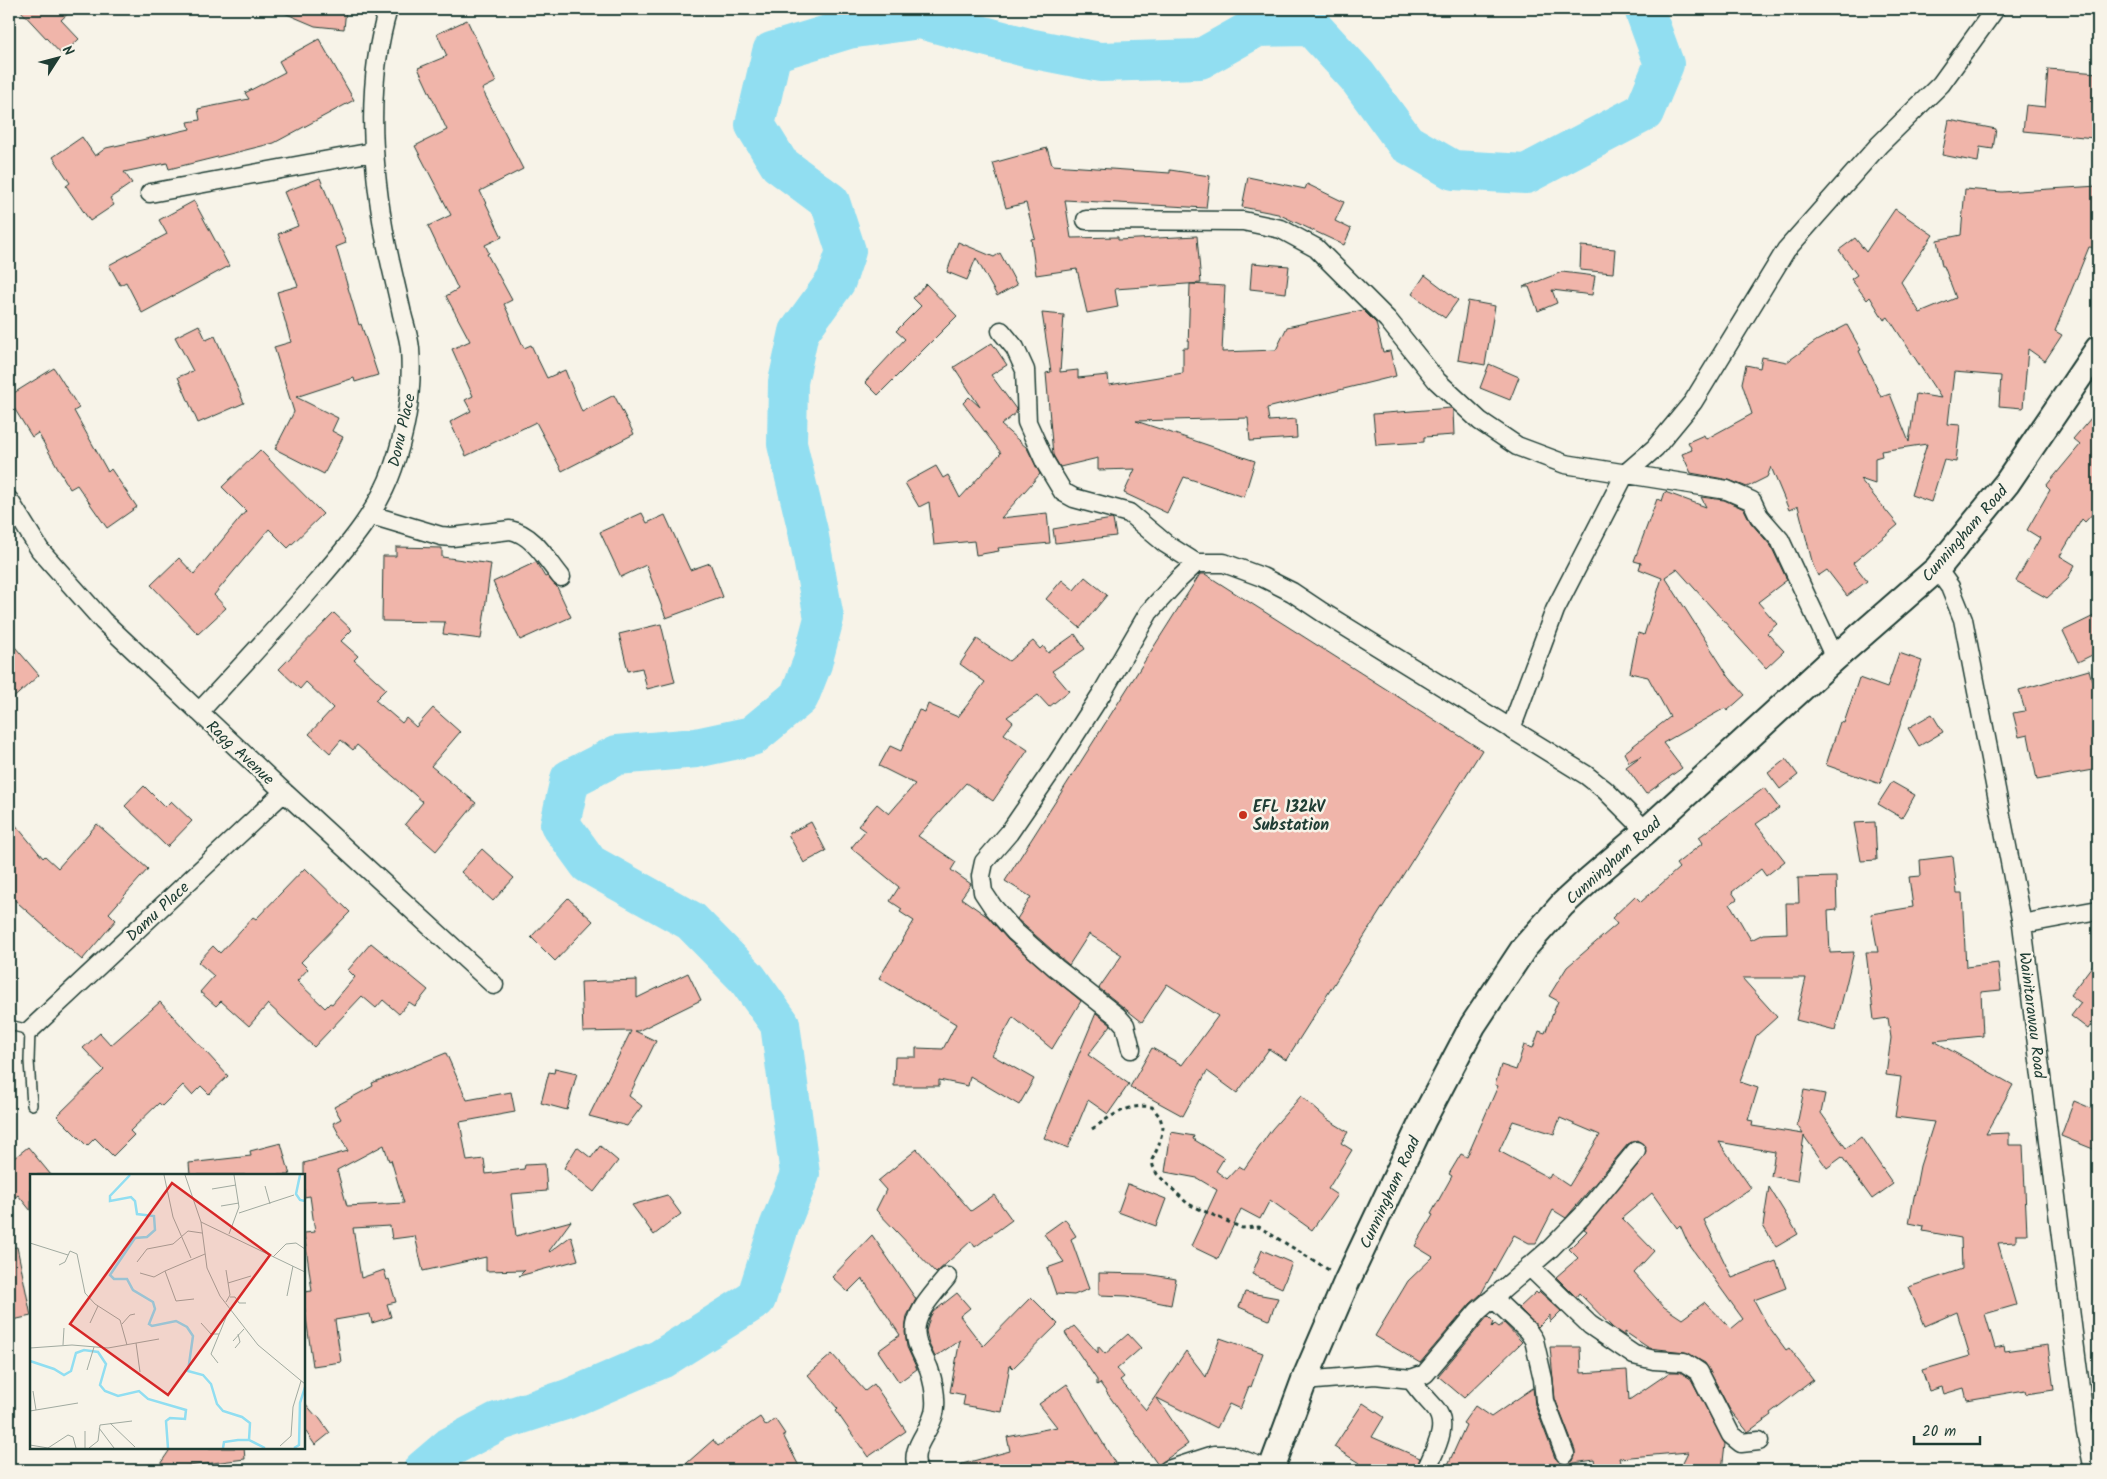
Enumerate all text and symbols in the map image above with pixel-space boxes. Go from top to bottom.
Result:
north arrow [32,32,82,82]
text: N [56,41,79,61]
street label: Donu Place [382,391,423,470]
street label: Cunningham Road [1916,479,2015,588]
street label: Ragg Avenue [200,715,280,791]
place label: EFL 132kV Substation [1253,795,1329,838]
marker: EFL 132kV Substation [1237,809,1249,821]
street label: Cunningham Road [1560,810,1668,911]
street label: Damu Place [121,876,195,948]
street label: Wainitarawau Road [2011,951,2052,1081]
street label: Cunningham Road [1353,1131,1428,1253]
inset map [30,1174,305,1449]
scale bar [1914,1414,1981,1446]
text: 20 m [1922,1420,1956,1444]

